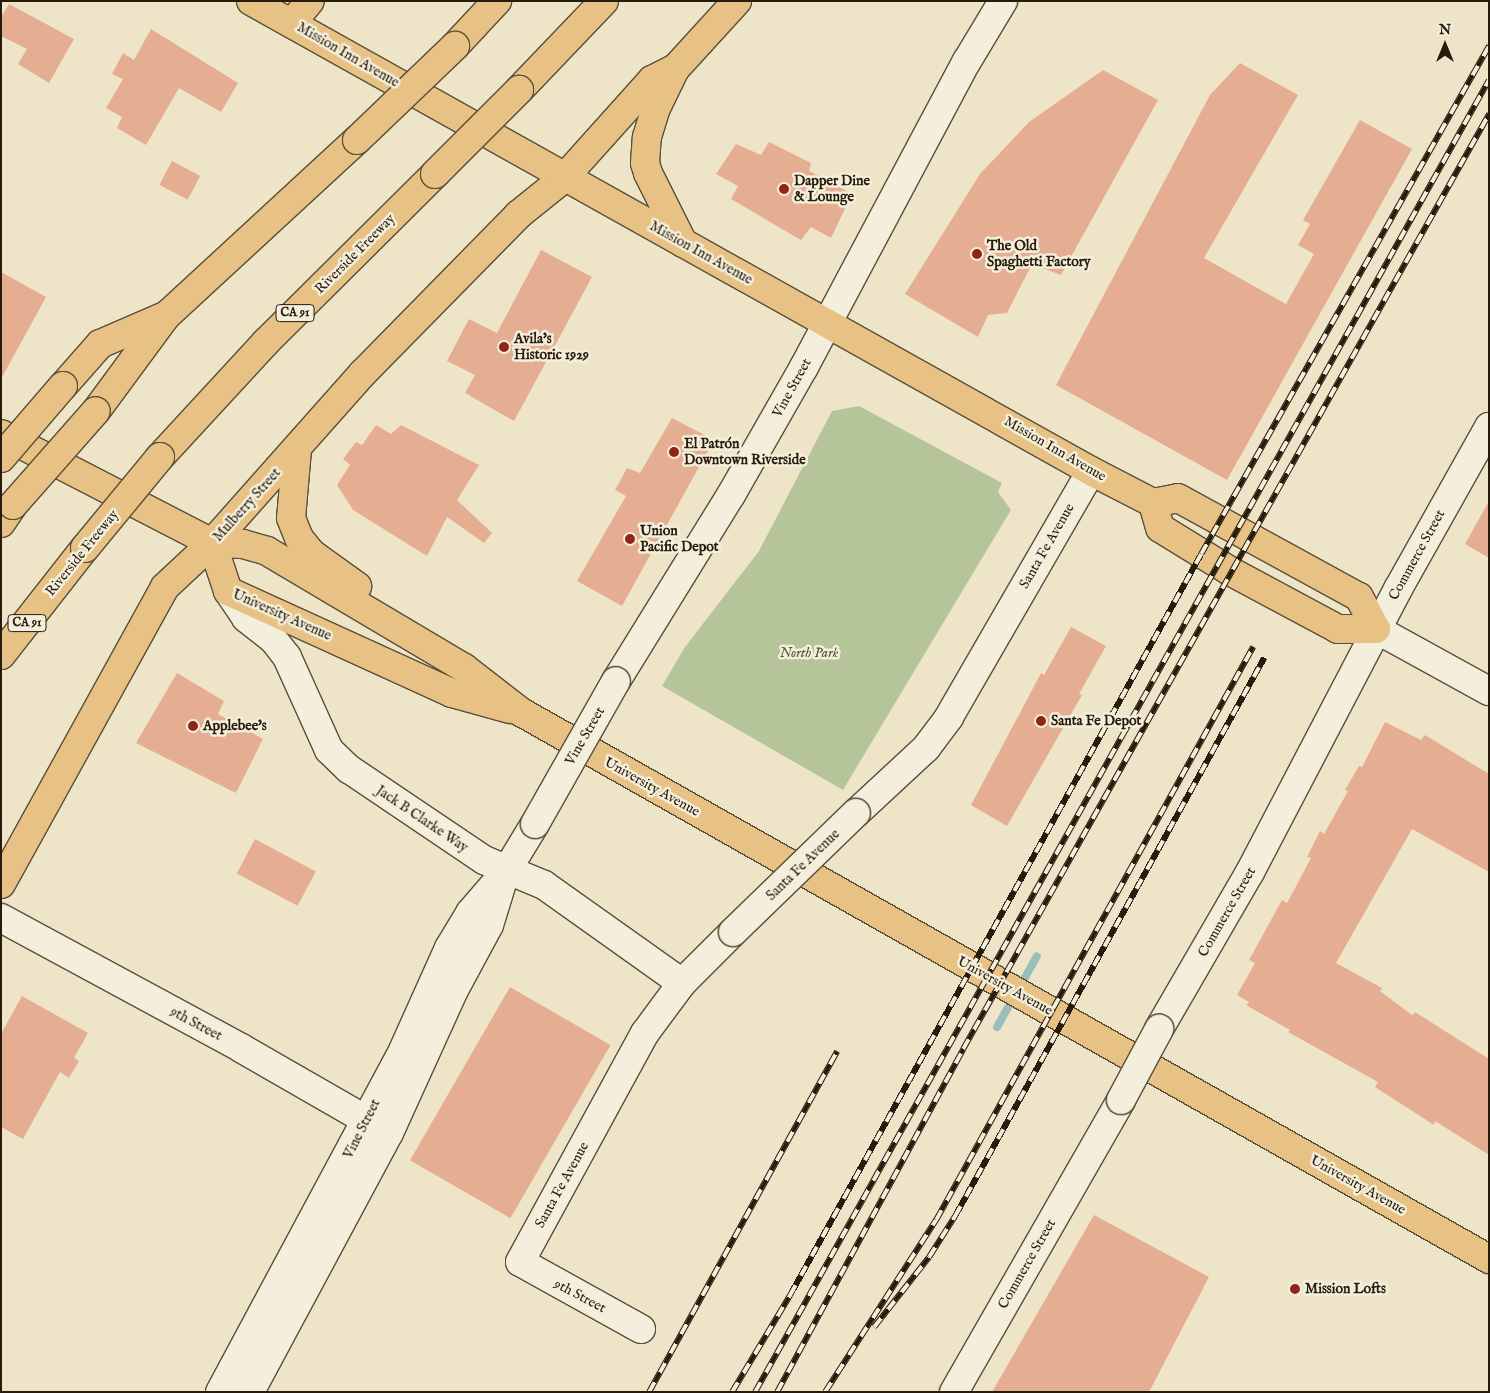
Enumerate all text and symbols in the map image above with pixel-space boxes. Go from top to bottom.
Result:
street label: Mission Inn Avenue [294,19,402,91]
north arrow [1420,20,1470,70]
text: N [1439,21,1451,39]
place label: Dapper Dine & Lounge [794,173,870,206]
marker: Dapper Dine & Lounge [778,183,790,195]
street label: Riverside Freeway [312,211,398,297]
street label: Mission Inn Avenue [647,218,755,288]
place label: The Old Spaghetti Factory [987,238,1091,270]
marker: The Old Spaghetti Factory [971,248,983,260]
road number: CA 91 [275,304,315,322]
place label: Avila's Historic 1929 [514,331,589,364]
marker: Avila's Historic 1929 [498,341,510,353]
street label: Vine Street [769,356,815,420]
street label: Mission Inn Avenue [1001,413,1109,485]
place label: El Patrón Downtown Riverside [684,436,806,468]
marker: El Patrón Downtown Riverside [668,446,680,458]
street label: Mulberry Street [210,465,284,545]
street label: Santa Fe Avenue [1016,500,1078,592]
street label: Riverside Freeway [42,506,122,600]
street label: Commerce Street [1385,507,1449,603]
place label: Union Pacific Depot [640,523,719,556]
marker: Union Pacific Depot [624,533,636,545]
street label: University Avenue [230,586,334,644]
road number: CA 91 [7,614,47,632]
park label: North Park [780,645,838,661]
street label: Vine Street [562,704,608,768]
place label: Santa Fe Depot [1051,713,1141,729]
marker: Santa Fe Depot [1035,715,1047,727]
place label: Applebee's [203,718,267,734]
marker: Applebee's [187,720,199,732]
street label: University Avenue [601,754,703,820]
street label: Jack B Clarke Way [373,782,471,856]
street label: Santa Fe Avenue [763,826,843,904]
street label: Commerce Street [1194,864,1260,960]
street label: University Avenue [954,953,1056,1019]
street label: 9th Street [167,1003,225,1045]
street label: Vine Street [340,1096,384,1162]
street label: Santa Fe Avenue [531,1139,593,1231]
street label: University Avenue [1307,1152,1409,1218]
street label: Commerce Street [994,1216,1060,1312]
street label: 9th Street [551,1275,609,1317]
place label: Mission Lofts [1305,1281,1386,1297]
marker: Mission Lofts [1289,1283,1301,1295]

